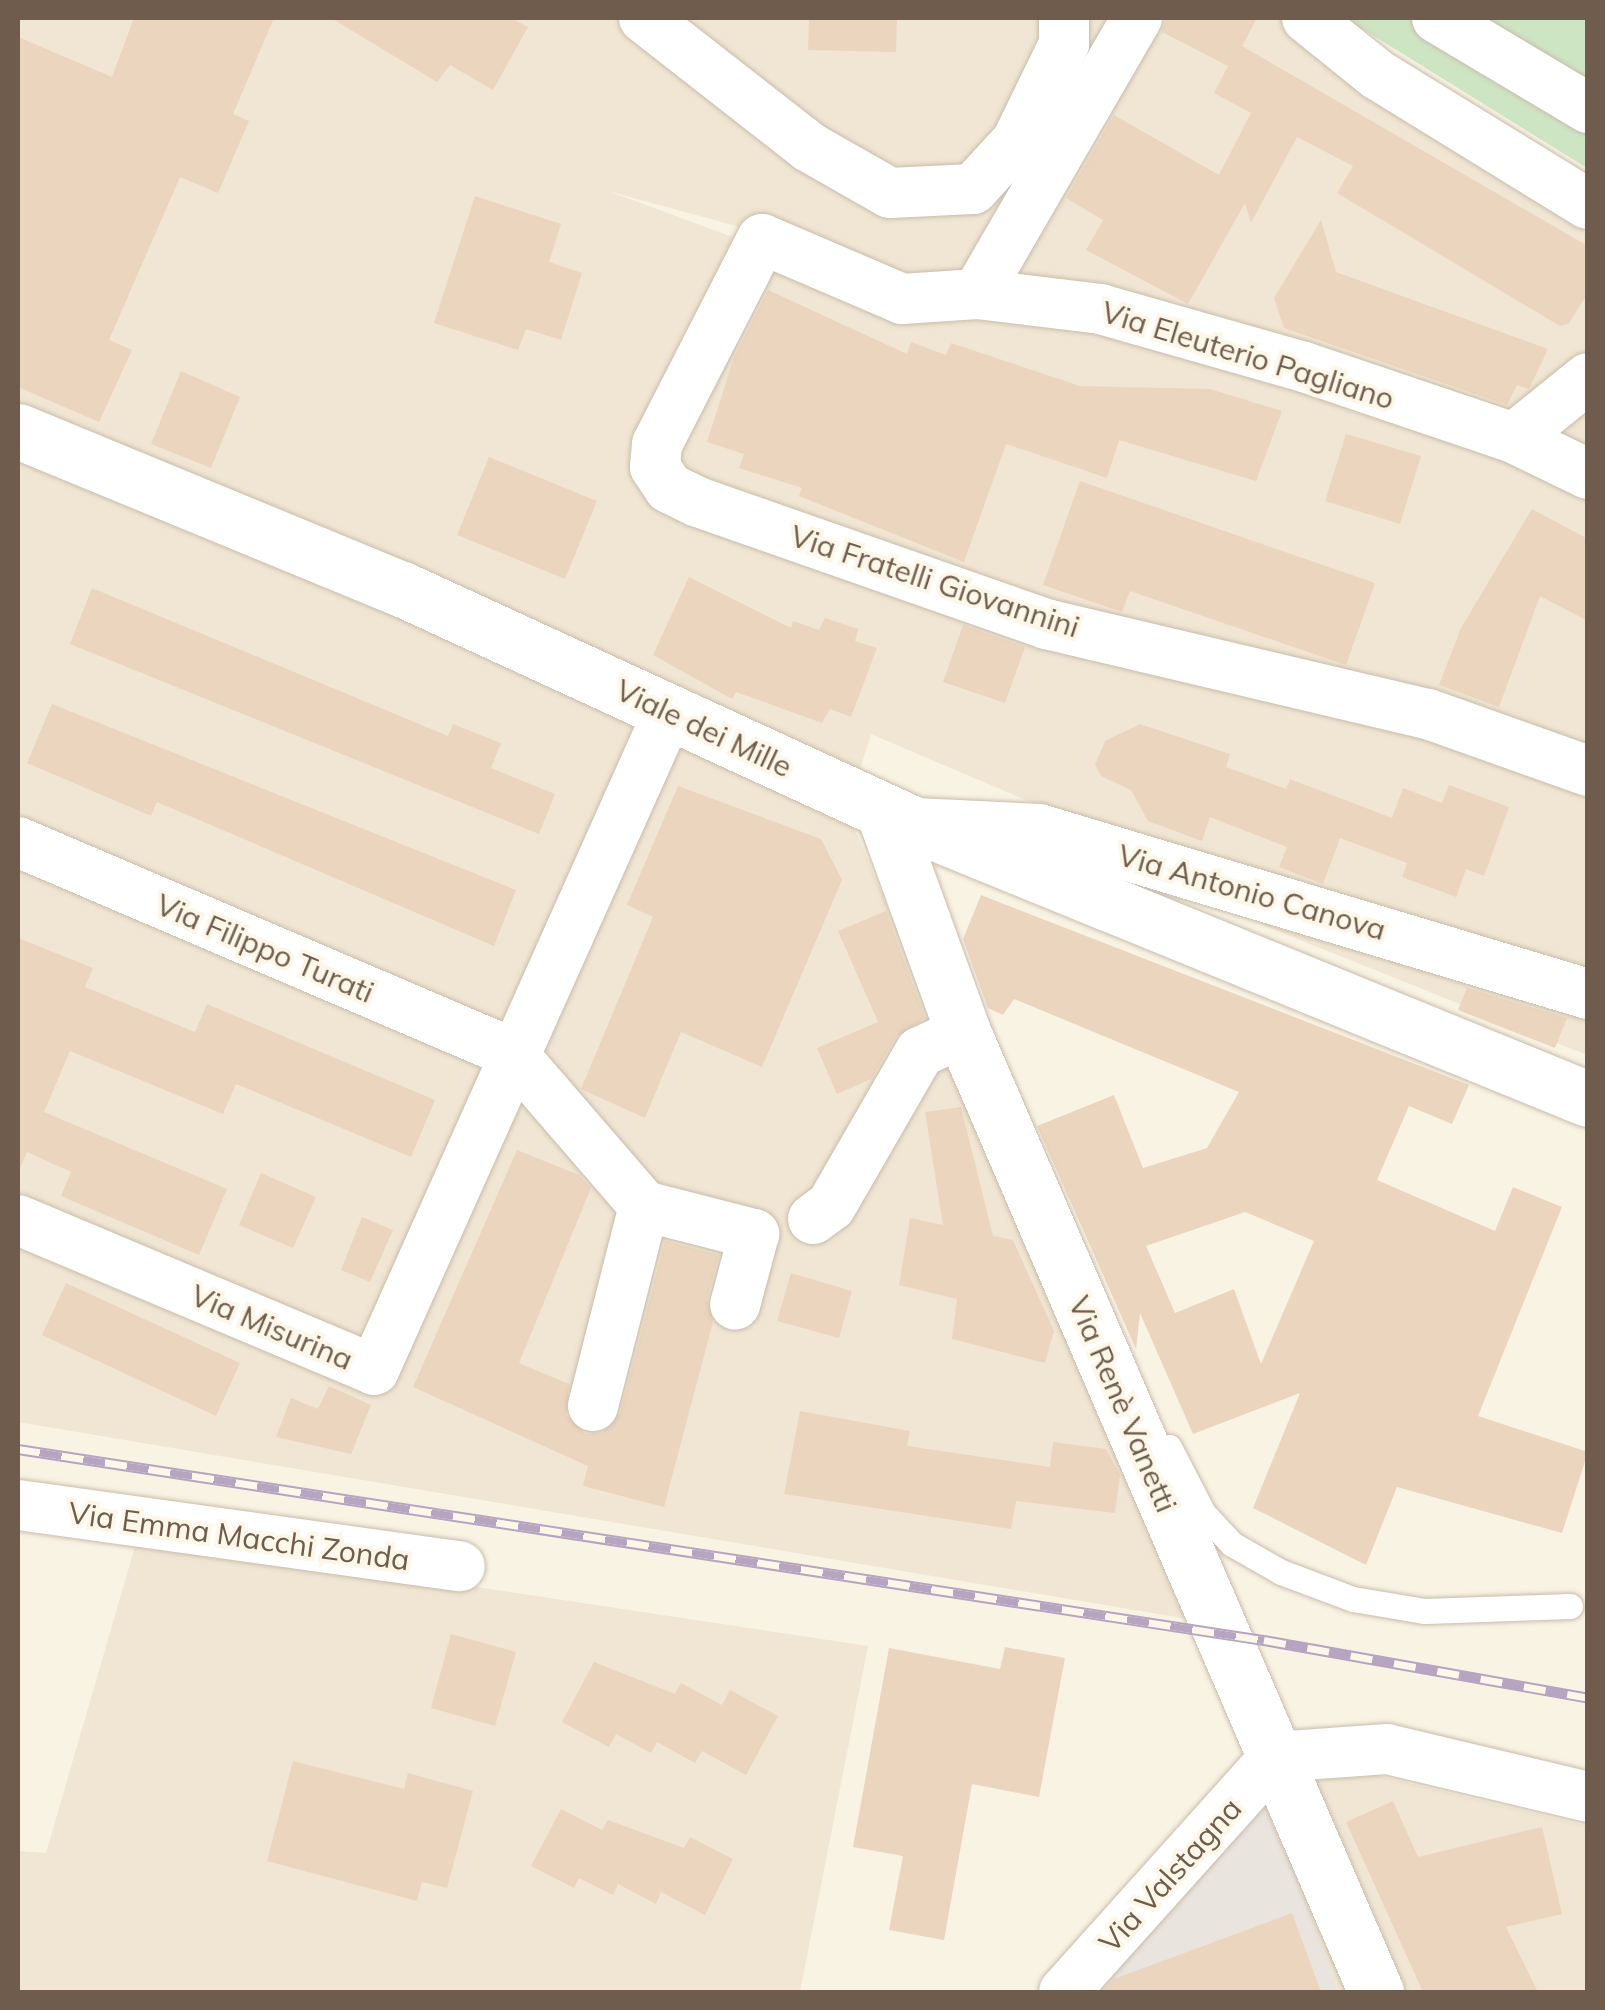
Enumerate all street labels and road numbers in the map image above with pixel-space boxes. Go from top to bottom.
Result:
street label: Via Eleuterio Pagliano [1097,293,1399,417]
street label: Via Fratelli Giovannini [786,517,1084,645]
street label: Viale dei Mille [610,672,798,784]
street label: Via Antonio Canova [1114,837,1390,947]
street label: Via Filippo Turati [151,886,379,1010]
street label: Via Misurina [186,1277,358,1377]
street label: Via Renè Vanetti [1061,1291,1185,1517]
street label: Via Emma Macchi Zonda [66,1494,412,1578]
street label: Via Valstagna [1091,1790,1249,1960]

